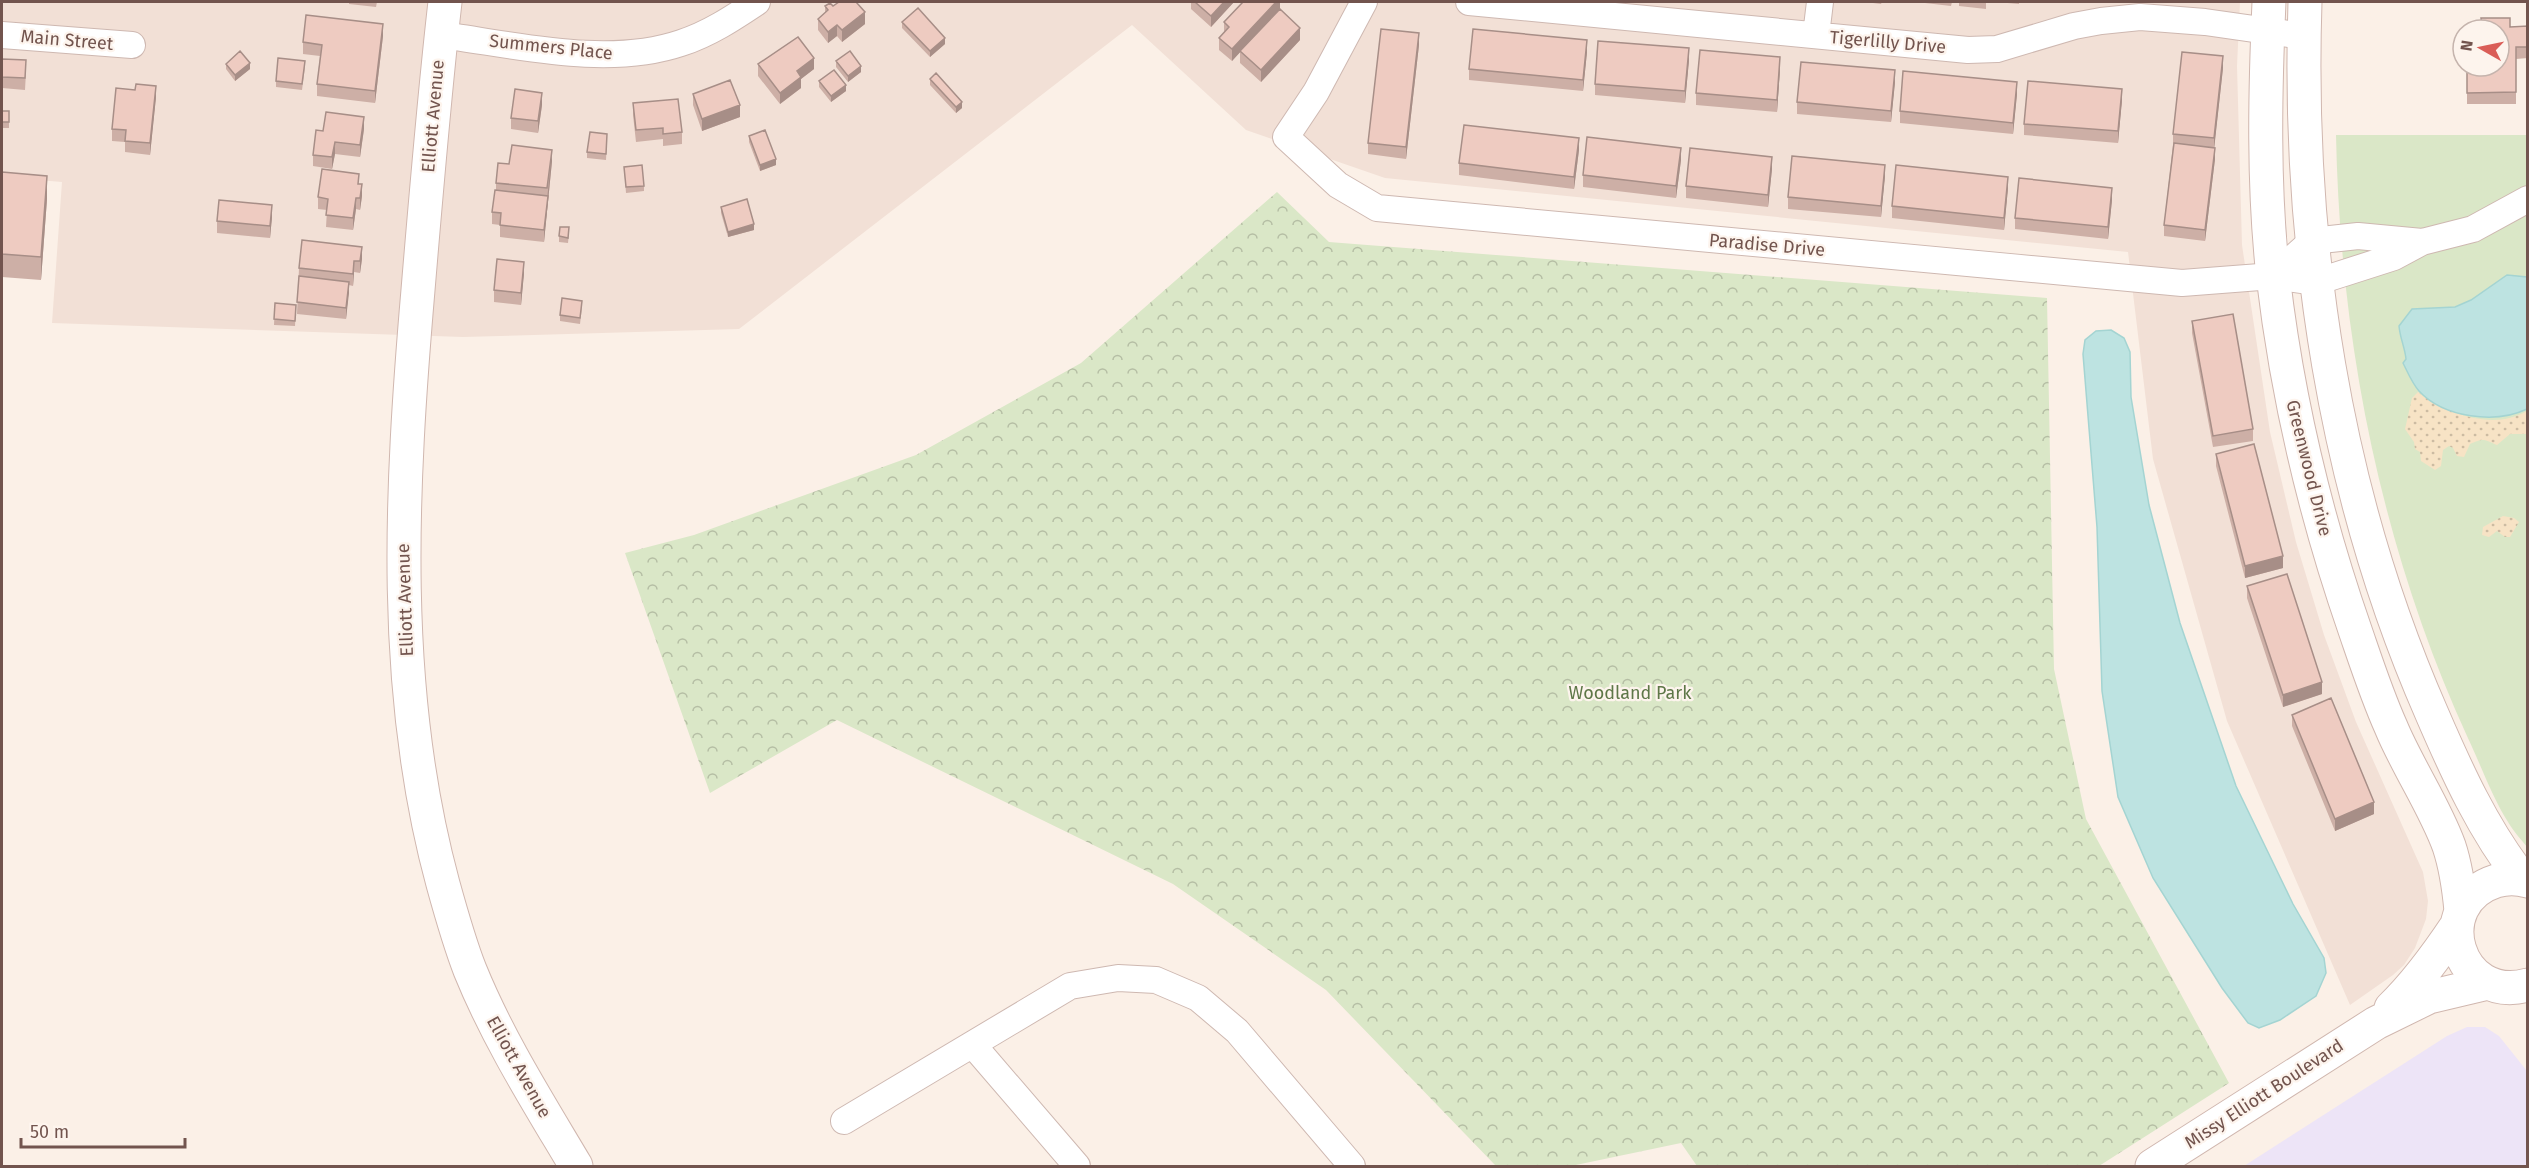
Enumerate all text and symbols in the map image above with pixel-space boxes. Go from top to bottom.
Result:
north arrow [2451,18,2511,78]
street label: Main Street [20,25,115,55]
street label: Tigerlilly Drive [1829,26,1947,58]
street label: Summers Place [488,30,614,64]
text: N [2456,39,2477,52]
street label: Elliott Avenue [417,59,449,173]
street label: Paradise Drive [1708,229,1826,261]
street label: Greenwood Drive [2281,398,2337,538]
street label: Elliott Avenue [392,543,418,657]
park label: Woodland Park [1569,682,1692,704]
street label: Elliott Avenue [482,1012,556,1122]
street label: Missy Elliott Boulevard [2181,1034,2347,1154]
scale bar [21,1111,184,1149]
text: 50 m [30,1121,69,1143]

